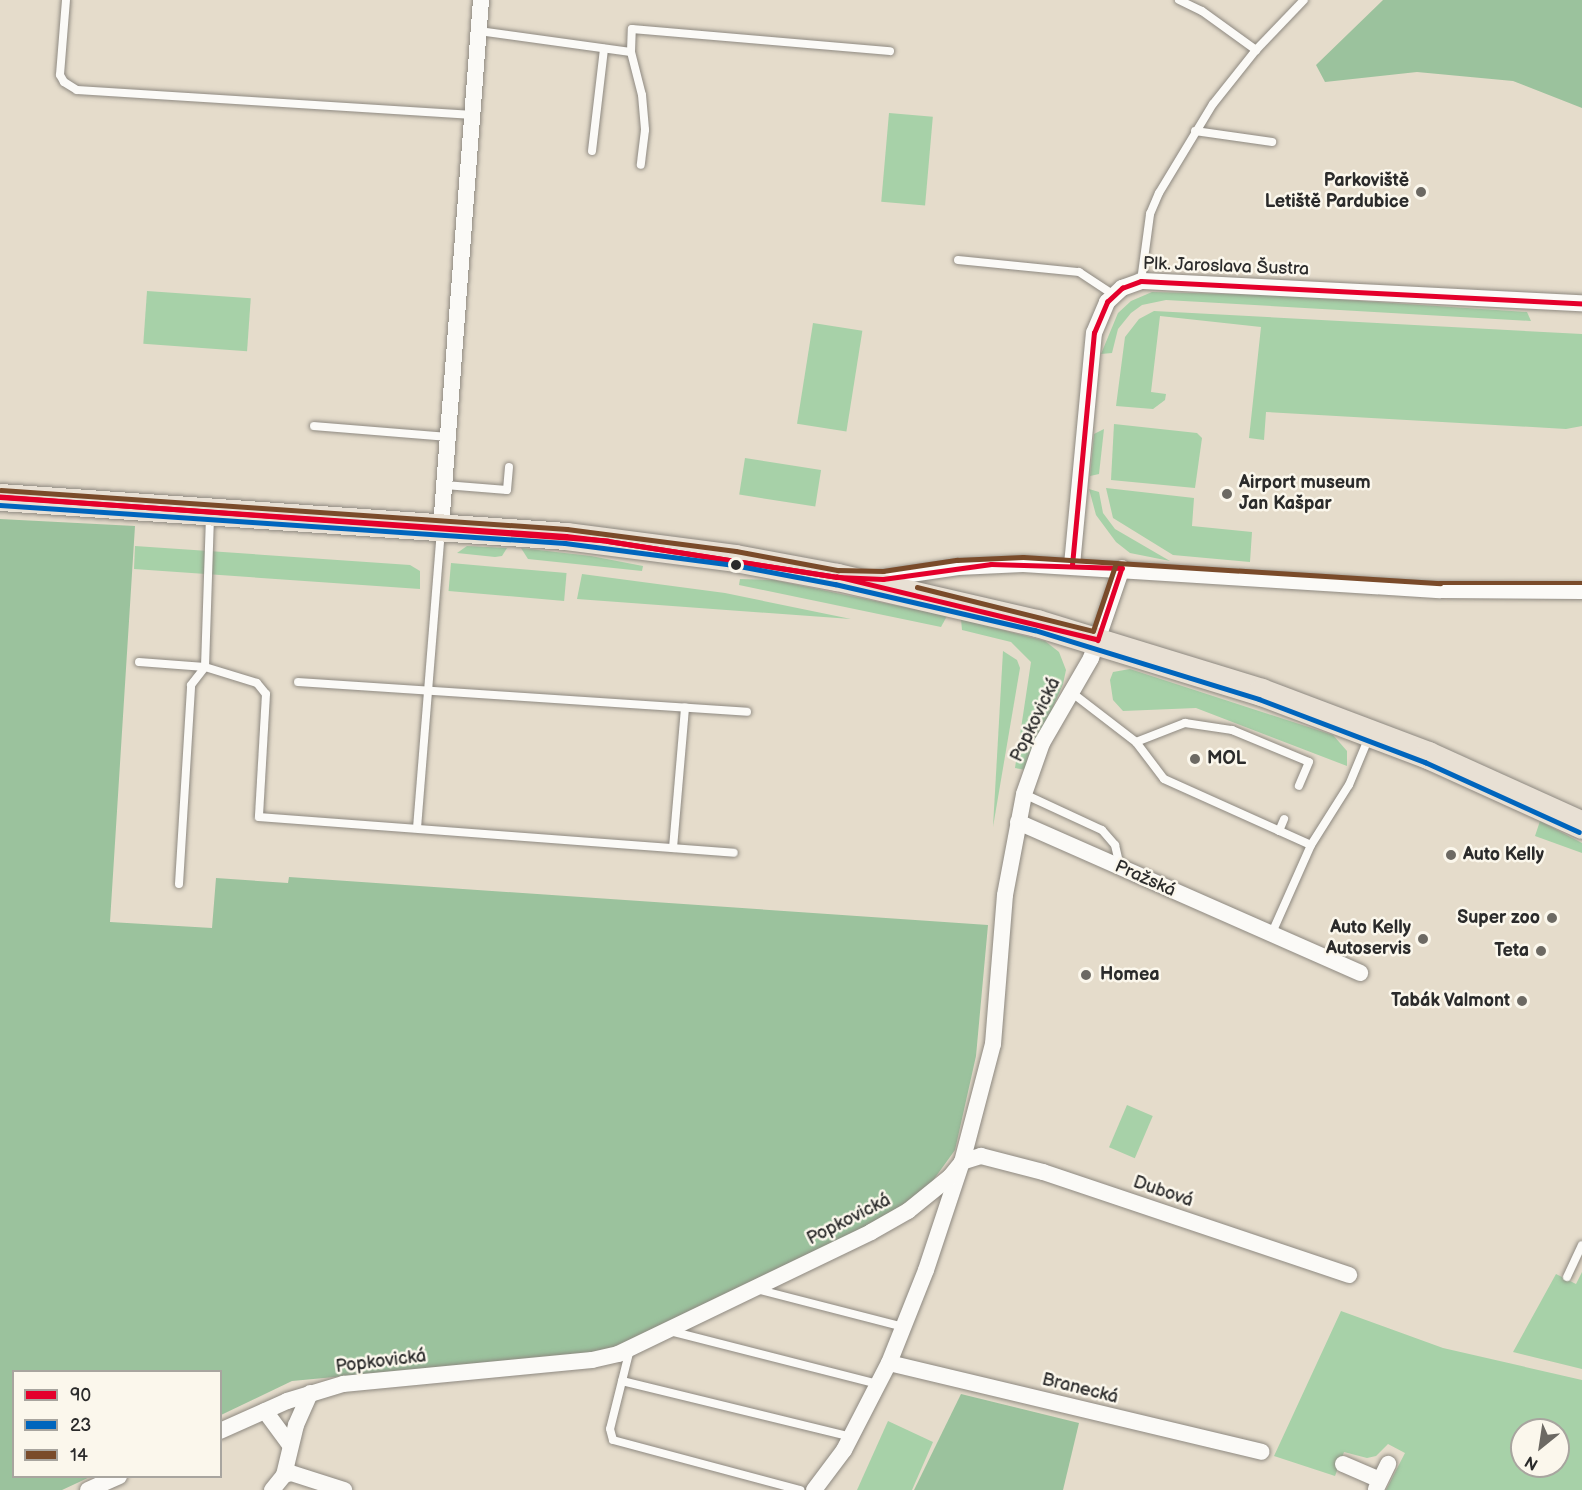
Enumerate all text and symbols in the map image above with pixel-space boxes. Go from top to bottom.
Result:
place label: Parkoviště Letiště Pardubice [1265,171,1409,213]
marker: Parkoviště Letiště Pardubice [1414,185,1428,199]
street label: Plk. Jaroslava Šustra [1142,253,1310,281]
place label: Airport museum Jan Kašpar [1239,473,1371,516]
marker: Airport museum Jan Kašpar [1220,487,1234,501]
unlabelled marker [730,559,742,571]
street label: Popkovická [1006,674,1066,766]
place label: MOL [1207,748,1246,770]
marker: MOL [1188,752,1202,766]
place label: Auto Kelly [1463,844,1544,866]
marker: Auto Kelly [1444,848,1458,862]
street label: Pražská [1111,856,1179,902]
place label: Super zoo [1457,907,1540,929]
marker: Super zoo [1545,911,1559,925]
place label: Auto Kelly Autoservis [1326,918,1411,960]
marker: Auto Kelly Autoservis [1416,932,1430,946]
place label: Teta [1494,940,1529,962]
marker: Teta [1534,944,1548,958]
place label: Homea [1100,964,1160,986]
marker: Homea [1077,966,1095,984]
place label: Tabák Valmont [1390,990,1510,1012]
marker: Tabák Valmont [1515,994,1529,1008]
street label: Dubová [1130,1172,1196,1212]
street label: Popkovická [804,1190,894,1250]
street label: Popkovická [335,1346,427,1378]
street label: Branecká [1040,1369,1120,1409]
legend [12,1370,222,1478]
text: 90 [70,1385,91,1406]
text: 23 [70,1415,91,1436]
north arrow [1510,1418,1570,1478]
text: 14 [70,1445,88,1466]
text: N [1522,1451,1542,1474]

